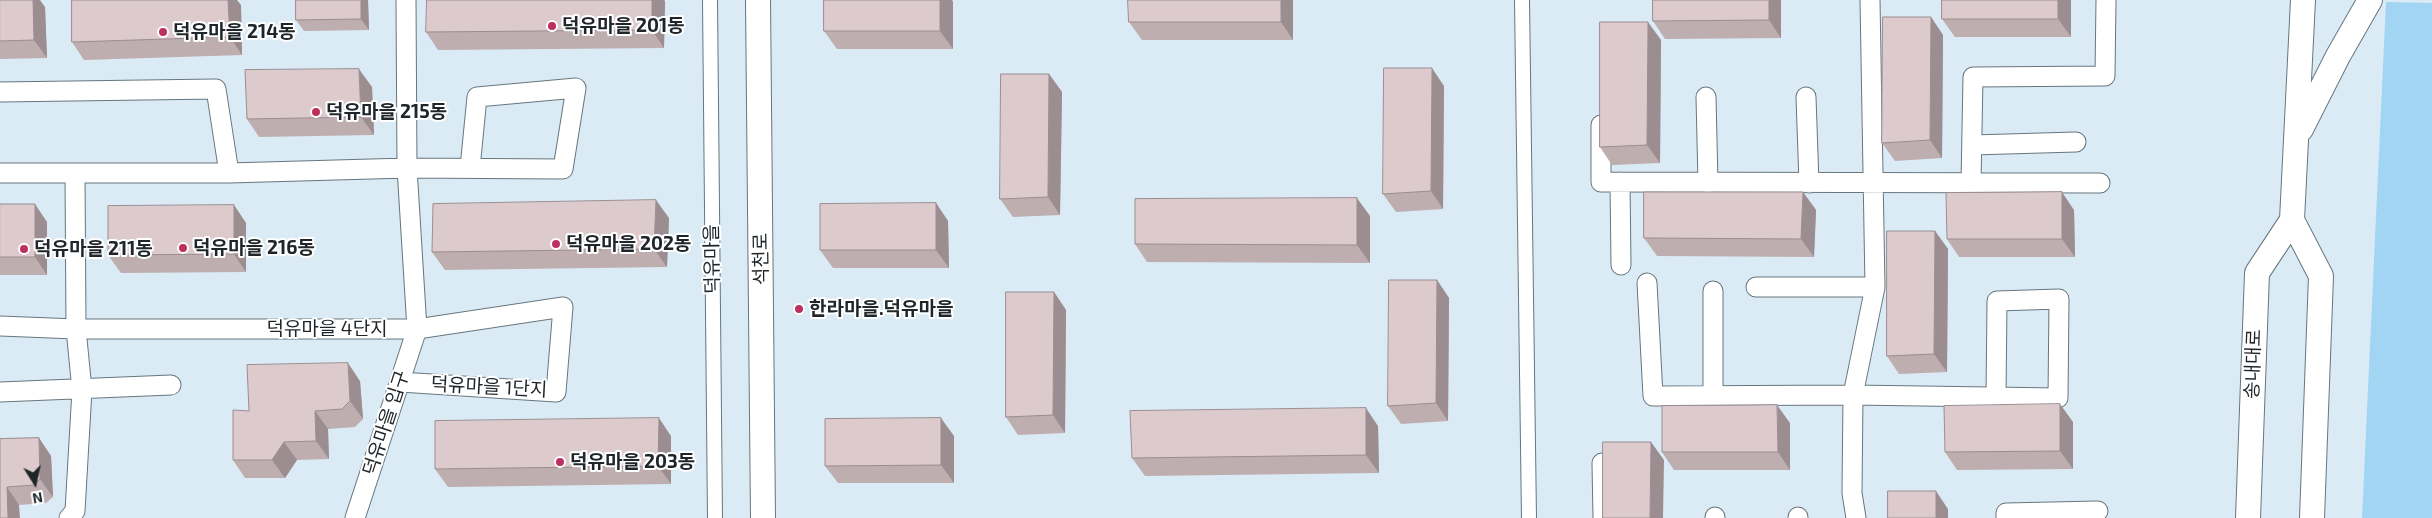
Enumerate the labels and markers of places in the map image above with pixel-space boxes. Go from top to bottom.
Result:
place label: 덕유마을 201동 [562,15,685,37]
marker: 덕유마을 201동 [546,20,558,32]
place label: 덕유마을 214동 [173,21,296,43]
marker: 덕유마을 214동 [157,26,169,38]
place label: 덕유마을 215동 [326,101,447,123]
marker: 덕유마을 215동 [310,106,322,118]
place label: 덕유마을 202동 [566,233,692,255]
place label: 덕유마을 216동 [193,237,315,259]
place label: 덕유마을 211동 [34,238,153,260]
marker: 덕유마을 202동 [550,238,562,250]
marker: 덕유마을 216동 [177,242,189,254]
marker: 덕유마을 211동 [18,243,30,255]
place label: 한라마을.덕유마을 [809,298,953,320]
marker: 한라마을.덕유마을 [793,303,805,315]
place label: 덕유마을 203동 [570,451,695,473]
marker: 덕유마을 203동 [554,456,566,468]

